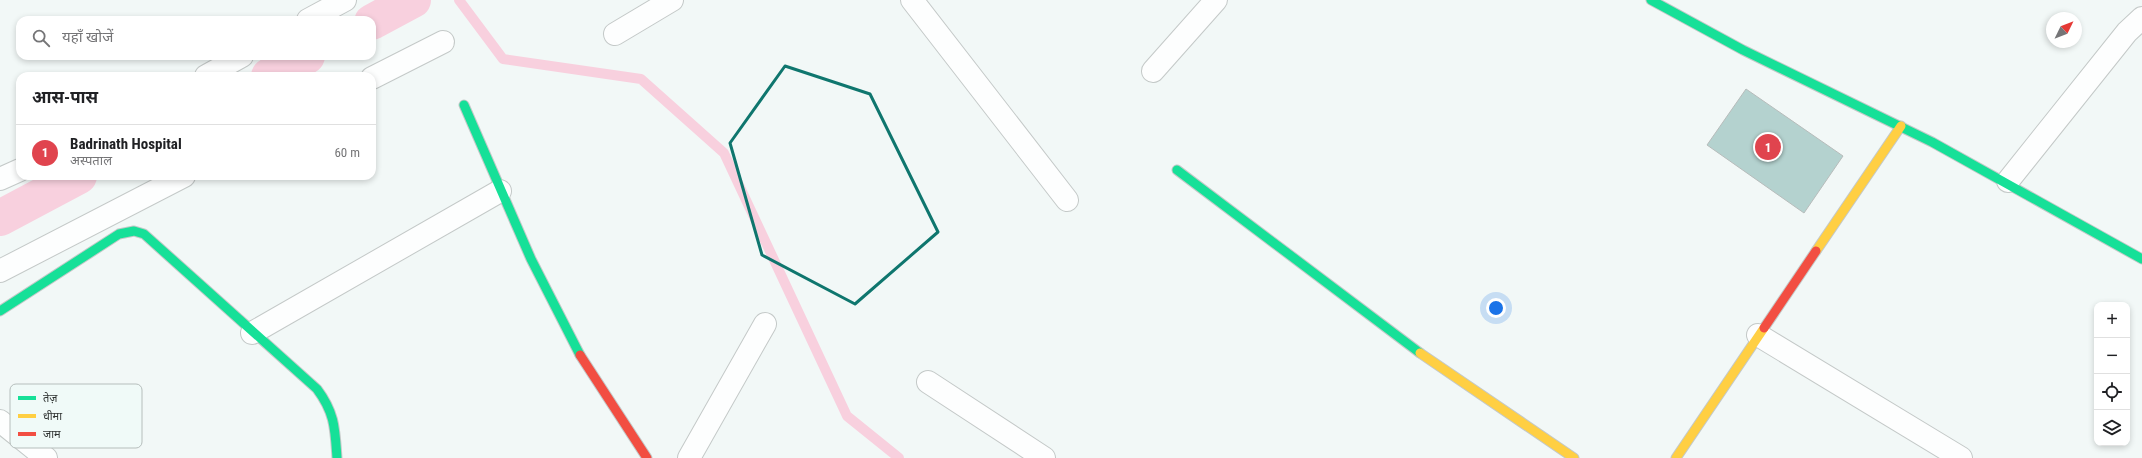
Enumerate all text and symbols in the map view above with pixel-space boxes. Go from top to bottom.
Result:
north arrow [2046,12,2082,48]
search box [16,16,376,60]
icon: search [30,27,52,49]
text: यहाँ खोजें [62,28,113,46]
text: आस-पास [32,87,98,107]
pin: 1 [1755,132,1781,162]
text: Badrinath Hospital [70,135,182,153]
text: 1 [42,145,48,160]
text: 60 m [334,145,360,160]
text: अस्पताल [70,153,112,168]
your location [1486,298,1506,318]
map controls [2094,302,2130,446]
button: + [2094,302,2130,338]
button: − [2094,338,2130,374]
button: locate [2094,374,2130,410]
legend [10,384,142,448]
text: तेज़ [43,392,58,405]
text: धीमा [43,410,62,423]
button: layers [2094,410,2130,446]
text: जाम [43,428,61,441]

